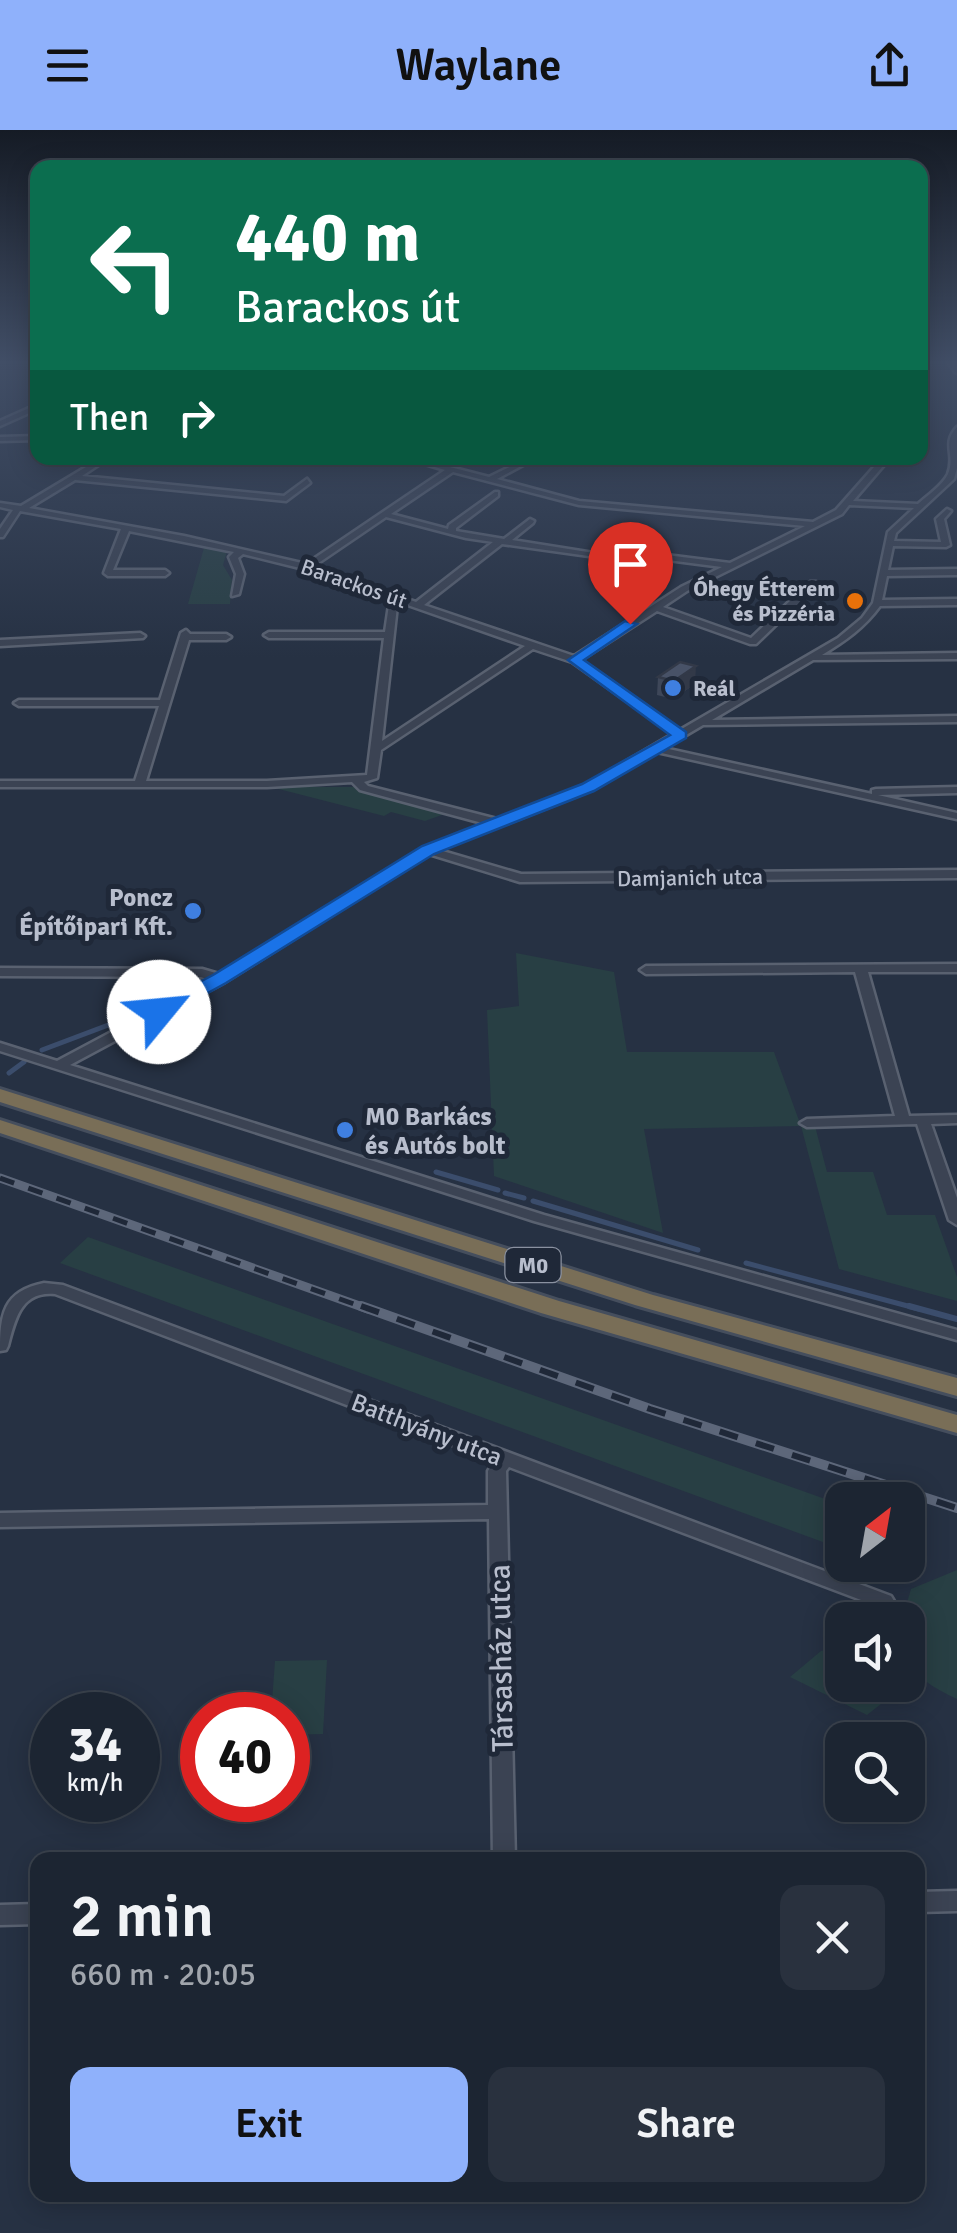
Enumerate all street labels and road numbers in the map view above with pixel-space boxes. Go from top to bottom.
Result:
street label: Barackos út [297,553,411,614]
street label: Damjanich utca [617,863,763,892]
road number: M0 [506,1248,560,1282]
street label: Batthyány utca [347,1386,507,1472]
street label: Társasház utca [481,1564,522,1752]

